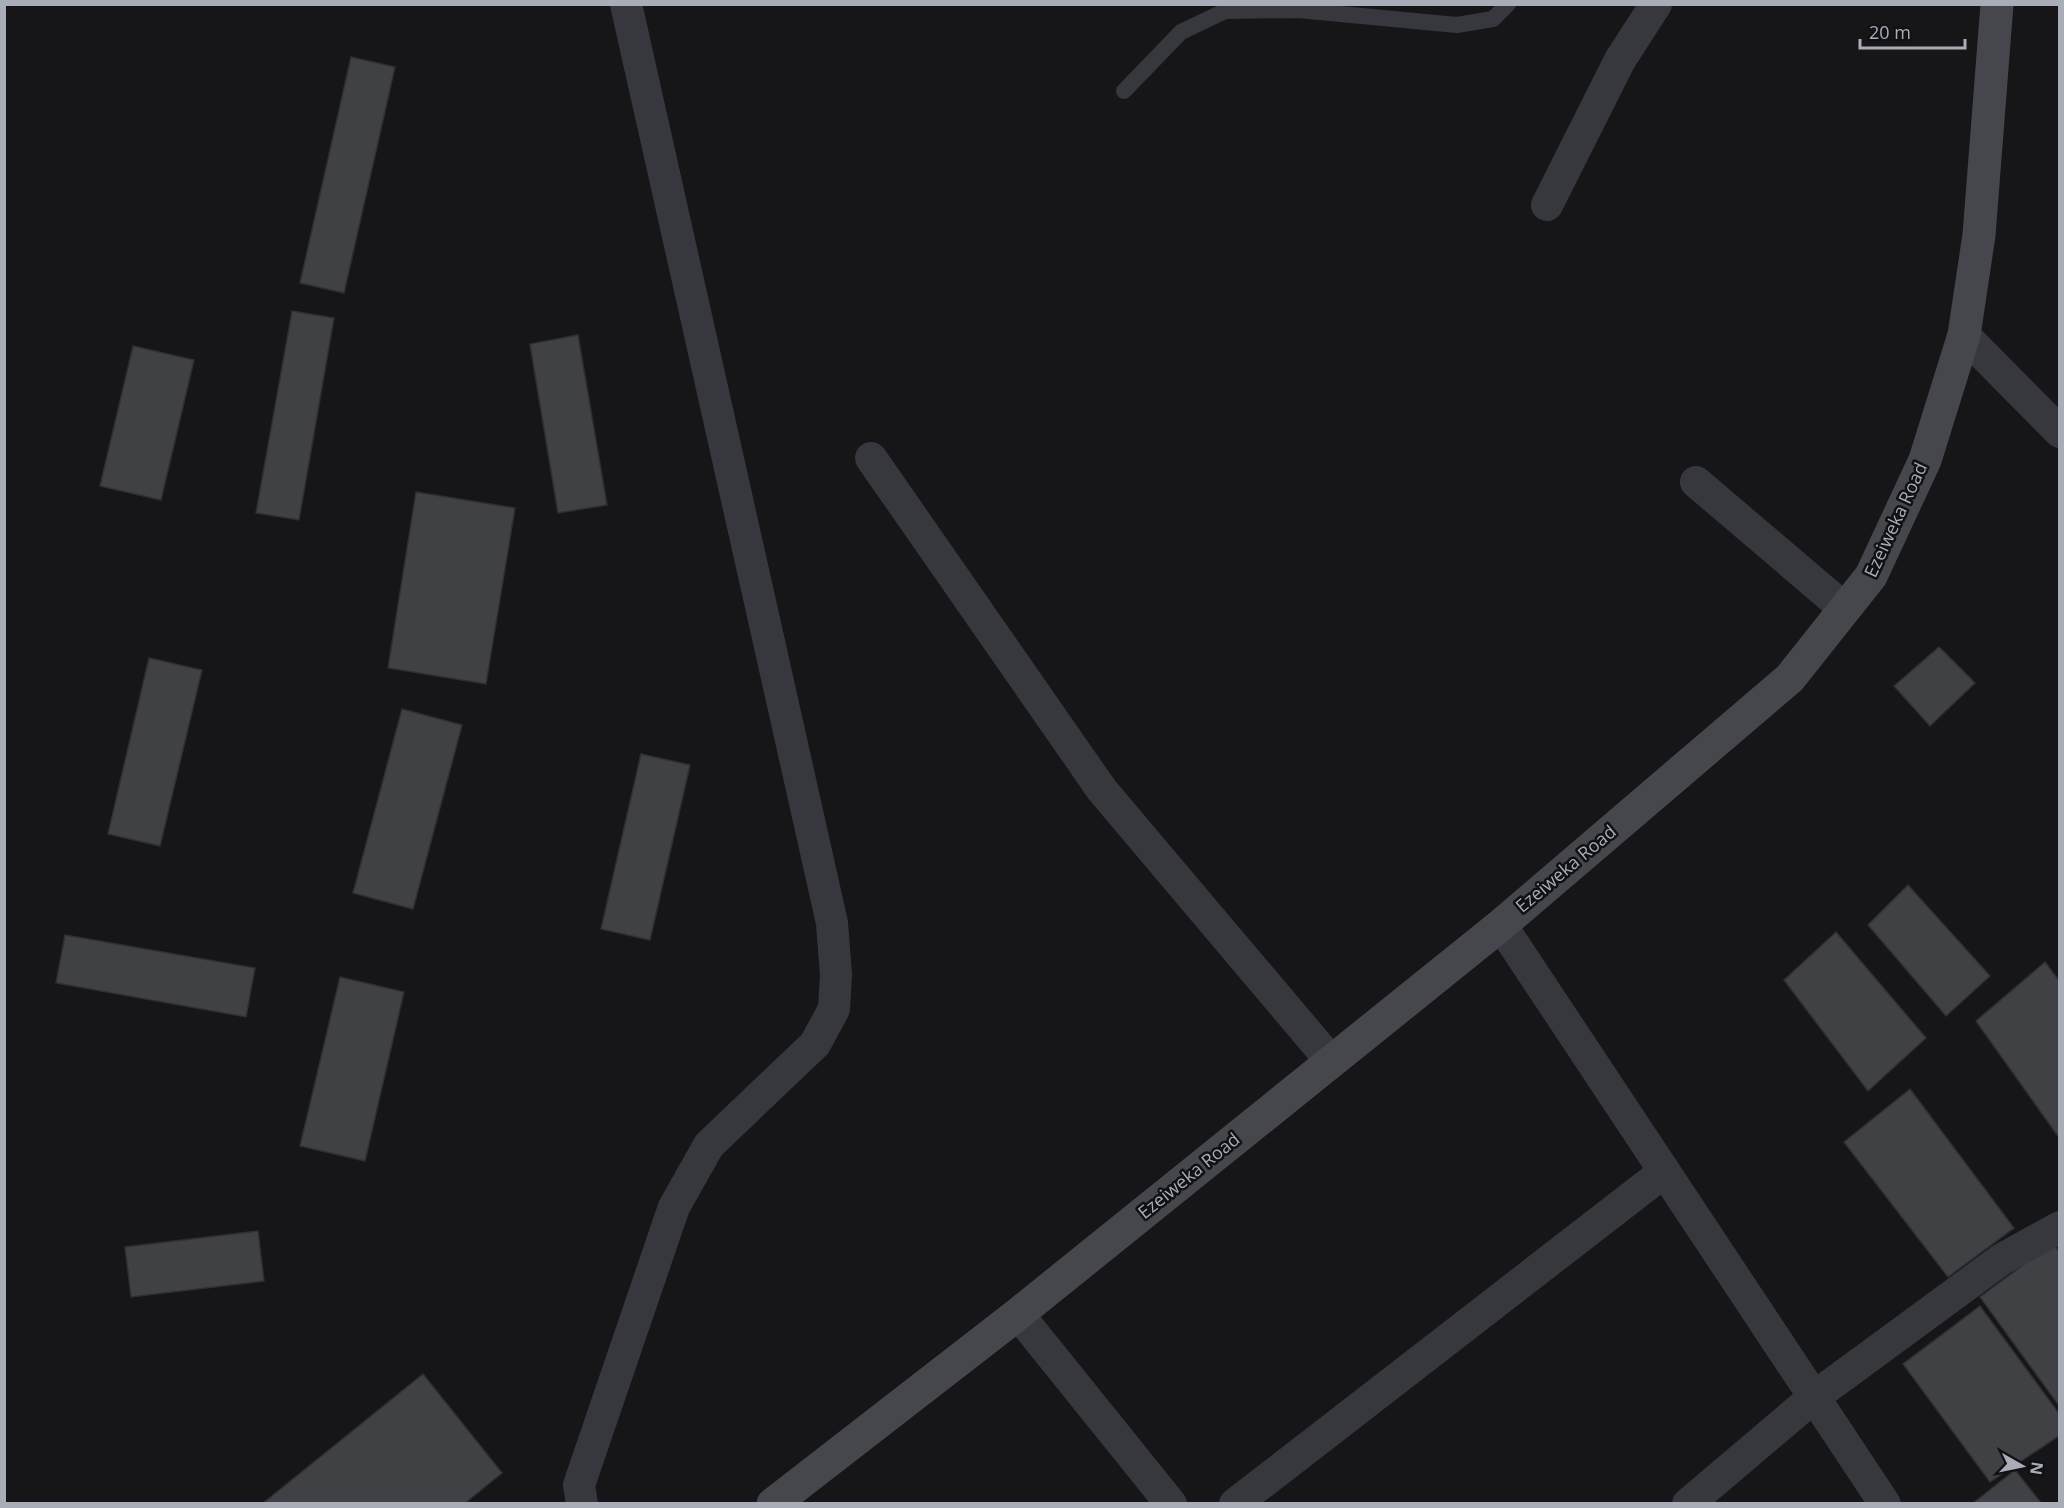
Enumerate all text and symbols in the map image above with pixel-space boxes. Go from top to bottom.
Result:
scale bar [1860,12,1965,50]
text: 20 m [1869,20,1911,44]
street label: Ezeiweka Road [1858,458,1932,581]
street label: Ezeiweka Road [1510,819,1621,917]
street label: Ezeiweka Road [1133,1127,1244,1224]
north arrow [1992,1436,2052,1496]
text: N [2025,1460,2049,1476]

